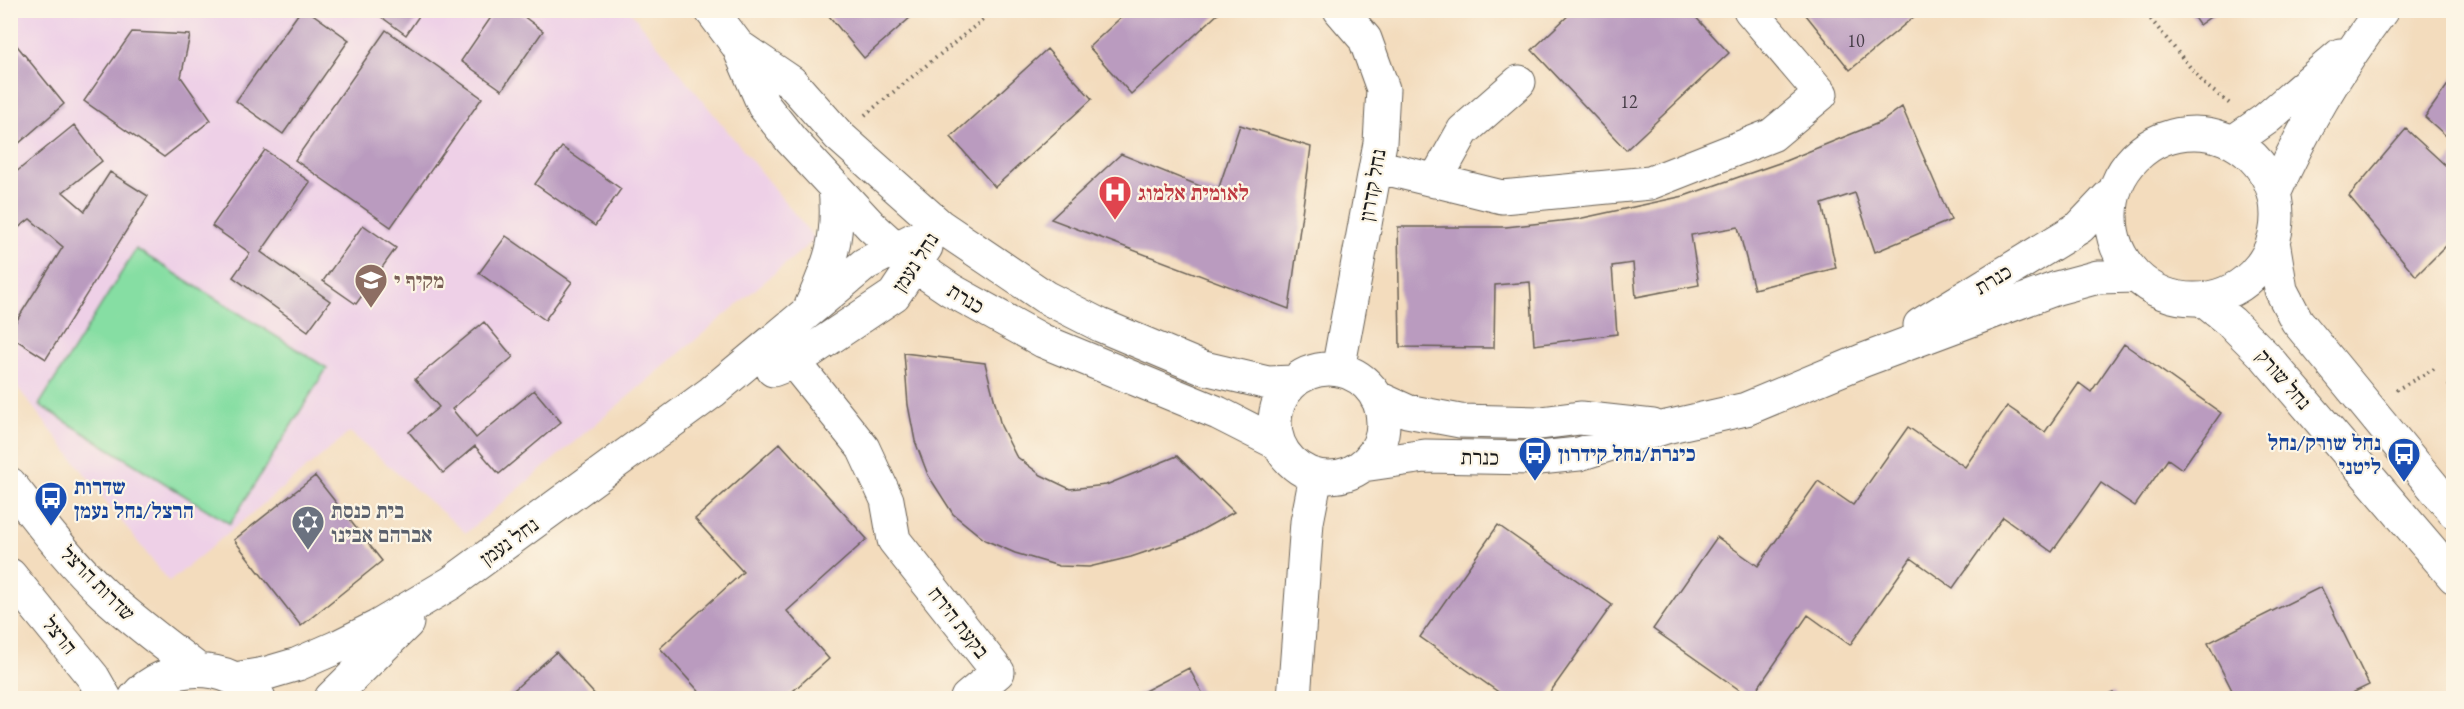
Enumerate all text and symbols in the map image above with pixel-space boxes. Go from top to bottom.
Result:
house number: 10 [1847,29,1865,52]
house number: 12 [1620,90,1638,113]
street label: נחל קדרון [1352,147,1392,223]
hospital icon: לאומית אלמוג [1097,174,1133,221]
place label: לאומית אלמוג [1138,179,1249,206]
street label: נחל נעמן [886,227,944,297]
street label: כנרת [1970,258,2016,300]
school or university icon: מקיף י [353,262,389,309]
place label: מקיף י [394,267,444,294]
street label: כנרת [943,277,989,319]
street label: נחל שורק [2250,343,2318,415]
place label: נחל שורק/נחל ליטני [2268,429,2381,480]
bus stop icon: כינרת/נחל קידרון [1517,435,1553,482]
bus stop icon: נחל שורק/נחל ליטני [2386,436,2422,483]
place label: כינרת/נחל קידרון [1558,440,1696,467]
street label: כנרת [1461,443,1499,471]
place label: שדרות הרצל/נחל נעמן [74,473,194,524]
bus stop icon: שדרות הרצל/נחל נעמן [33,480,69,527]
place label: בית כנסת אברהם אבינו [331,497,433,548]
synagogue icon: בית כנסת אברהם אבינו [290,504,326,551]
street label: נחל נעמן [474,511,544,571]
street label: שדרות הרצל [55,540,141,626]
street label: בקעת הירח [922,580,996,664]
street label: הרצל [36,610,84,660]

